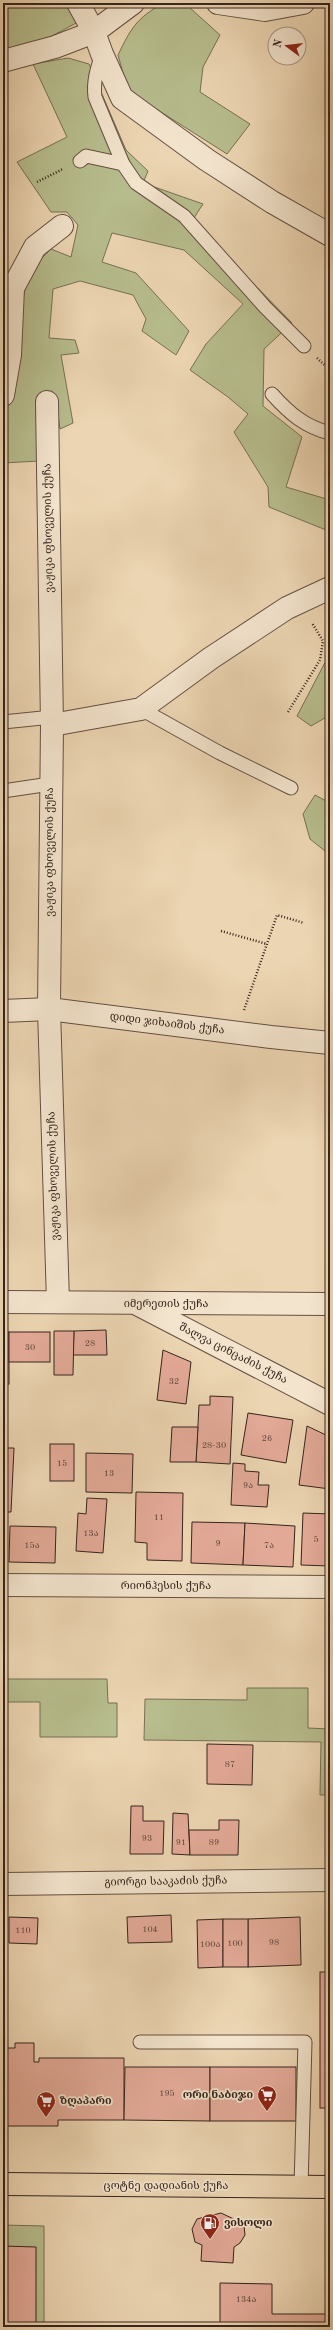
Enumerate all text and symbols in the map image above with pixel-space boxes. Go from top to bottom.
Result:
north arrow [267,26,307,66]
text: N [272,38,285,49]
street label: ვაჟიკა ფხოველის ქუჩა [42,463,56,593]
street label: ვაჟიკა ფხოველის ქუჩა [45,787,56,917]
street label: დიდი ჯიხაიშის ქუჩა [109,1012,225,1037]
street label: ვაჟიკა ფხოველის ქუჩა [46,1111,62,1241]
street label: იმერეთის ქუჩა [124,1299,208,1310]
street label: შალვა ცინცაძის ქუჩა [177,1321,289,1386]
house number: 28 [85,1339,95,1348]
house number: 30 [25,1343,35,1352]
house number: 32 [169,1377,179,1386]
house number: 26 [262,1434,272,1443]
house number: 28-30 [202,1441,226,1450]
house number: 15 [57,1459,67,1468]
house number: 13 [104,1469,114,1478]
house number: 9ა [243,1481,253,1490]
house number: 11 [154,1513,164,1522]
house number: 13ა [83,1529,99,1538]
house number: 5 [313,1535,319,1544]
house number: 9 [215,1539,221,1548]
house number: 15ა [24,1541,40,1550]
house number: 7ა [264,1541,274,1550]
street label: რიონჰესის ქუჩა [121,1580,211,1592]
house number: 87 [225,1760,235,1769]
house number: 93 [142,1834,152,1843]
house number: 91 [176,1838,186,1847]
house number: 89 [209,1838,219,1847]
street label: გიორგი სააკაძის ქუჩა [104,1875,228,1889]
house number: 104 [142,1925,158,1934]
house number: 110 [15,1926,31,1935]
house number: 98 [269,1938,279,1947]
house number: 100 [227,1939,243,1948]
house number: 100ა [200,1940,220,1949]
supermarket icon: ორი ნაბიჯი [256,2084,278,2112]
house number: 195 [159,2089,175,2098]
place label: ორი ნაბიჯი [183,2089,253,2101]
supermarket icon: ზღაპარი [35,2090,57,2118]
place label: ზღაპარი [59,2096,112,2107]
street label: ცოტნე დადიანის ქუჩა [104,2180,229,2192]
fuel station icon: ვისოლი [199,2212,221,2240]
place label: ვისოლი [224,2218,273,2229]
house number: 134ა [236,2295,256,2304]

